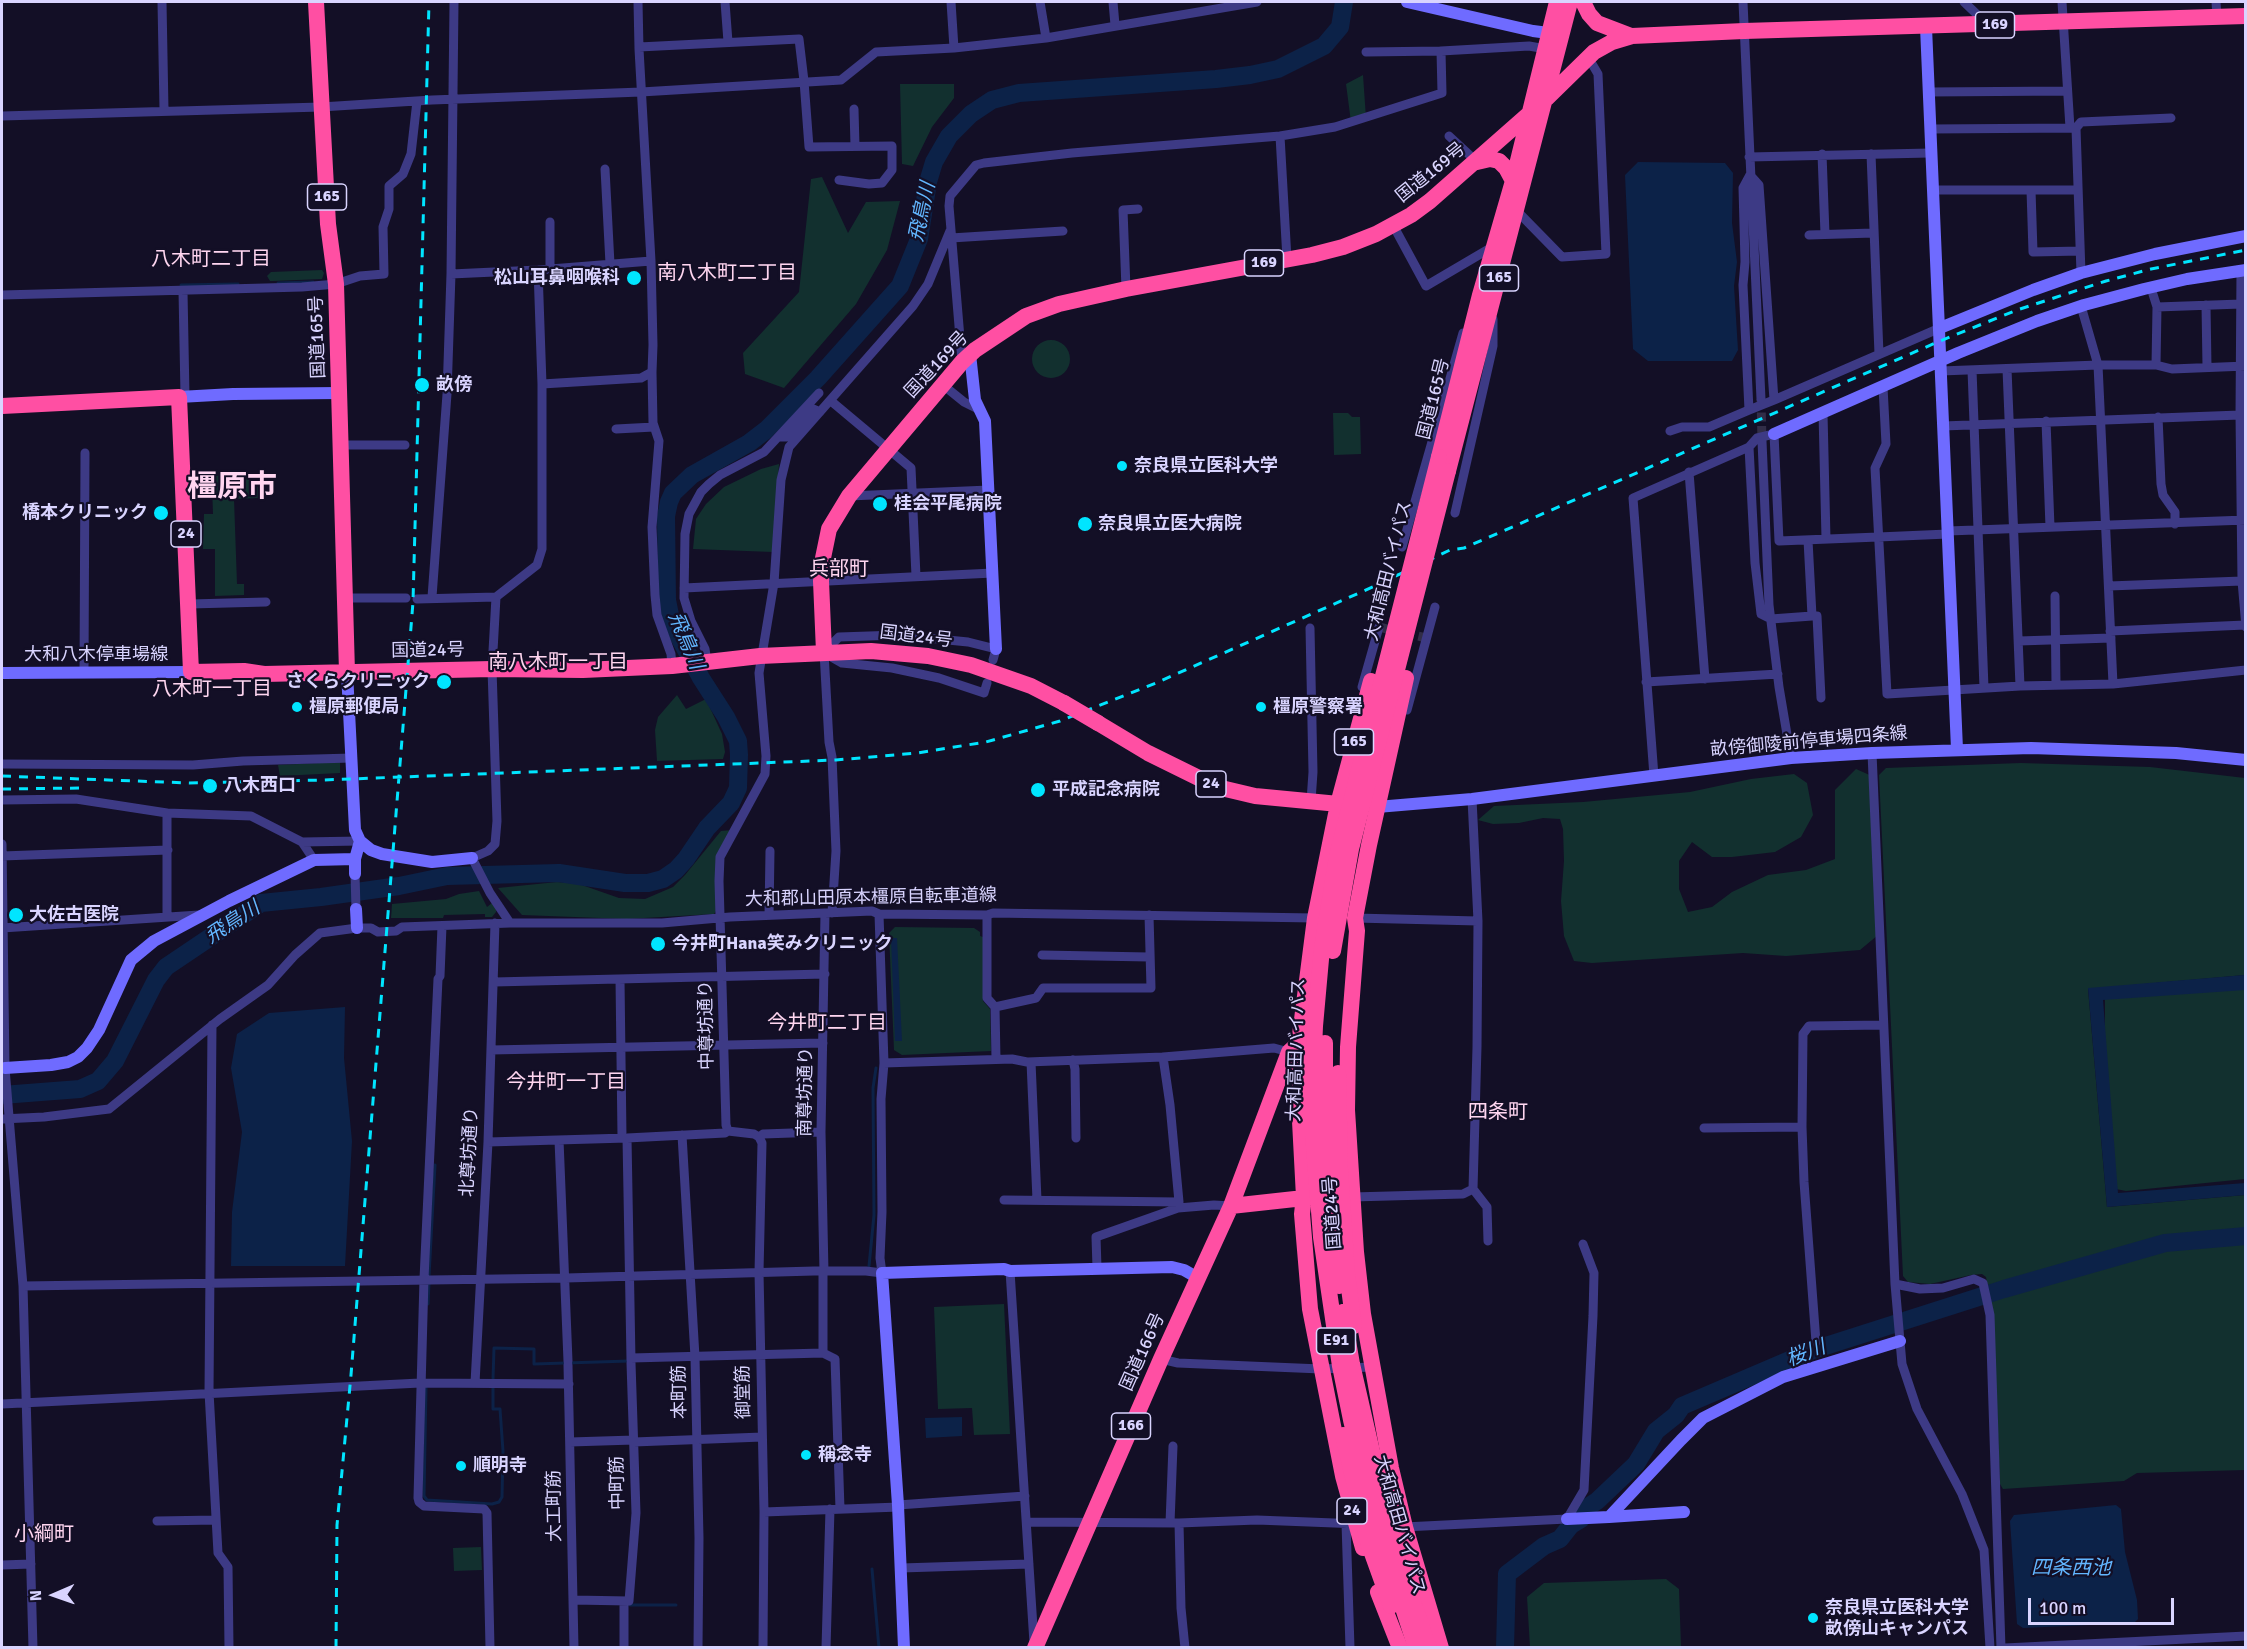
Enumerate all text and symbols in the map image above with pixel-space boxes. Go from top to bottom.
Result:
road number: 169 [1976,12,2014,38]
street label: 国道169号 [1392,138,1470,208]
water label: 飛鳥川 [905,180,941,244]
road number: 165 [308,184,346,210]
district label: 八木町二丁目 [151,248,271,272]
road number: 169 [1244,250,1284,276]
district label: 南八木町二丁目 [657,262,797,286]
road number: 165 [1480,265,1518,291]
place label: 松山耳鼻咽喉科 [494,267,620,289]
marker: 松山耳鼻咽喉科 [625,269,643,287]
street label: 国道165号 [306,295,330,379]
street label: 国道169号 [901,327,973,403]
street label: 国道165号 [1413,356,1455,442]
place label: 畝傍 [436,374,472,396]
marker: 畝傍 [413,376,431,394]
place label: 奈良県立医科大学 [1134,455,1278,477]
marker: 奈良県立医科大学 [1115,459,1129,473]
district label: 橿原市 [187,470,277,506]
place label: 桂会平尾病院 [894,493,1002,515]
marker: 桂会平尾病院 [871,495,889,513]
street label: 大和高田バイパス [1361,499,1417,643]
place label: 橋本クリニック [22,502,148,524]
marker: 橋本クリニック [152,504,170,522]
place label: 奈良県立医大病院 [1098,513,1242,535]
marker: 奈良県立医大病院 [1076,515,1094,533]
road number: 24 [171,521,201,547]
district label: 兵部町 [809,558,869,582]
water label: 飛鳥川 [662,609,708,673]
street label: 国道24号 [878,622,954,652]
street label: 国道24号 [391,640,465,662]
street label: 大和八木停車場線 [24,644,168,666]
district label: 南八木町一丁目 [488,651,628,675]
place label: さくらクリニック [286,671,430,693]
marker: さくらクリニック [435,673,453,691]
district label: 八木町一丁目 [152,678,272,702]
place label: 橿原郵便局 [309,696,399,718]
place label: 橿原警察署 [1273,696,1363,718]
marker: 橿原郵便局 [290,700,304,714]
marker: 橿原警察署 [1254,700,1268,714]
street label: 畝傍御陵前停車場四条線 [1709,723,1909,761]
road number: 165 [1334,729,1374,755]
road number: 24 [1196,771,1226,797]
place label: 八木西口 [224,775,296,797]
marker: 八木西口 [201,777,219,795]
place label: 平成記念病院 [1052,779,1160,801]
marker: 平成記念病院 [1029,781,1047,799]
street label: 大和郡山田原本橿原自転車道線 [745,885,997,911]
water label: 飛鳥川 [201,897,265,949]
place label: 大佐古医院 [29,904,119,926]
marker: 大佐古医院 [7,906,25,924]
place label: 今井町Hana笑みクリニック [672,933,893,955]
marker: 今井町Hana笑みクリニック [649,935,667,953]
street label: 大和高田バイパス [1284,978,1310,1122]
street label: 中尊坊通り [695,980,719,1070]
district label: 今井町二丁目 [767,1012,887,1036]
street label: 南尊坊通り [794,1047,818,1137]
district label: 今井町一丁目 [506,1071,626,1095]
district label: 四条町 [1468,1101,1528,1125]
street label: 北尊坊通り [457,1106,483,1198]
street label: 国道24号 [1320,1176,1346,1250]
street label: 国道166号 [1116,1310,1170,1394]
road number: E91 [1316,1328,1356,1354]
water label: 桜川 [1783,1336,1829,1372]
street label: 本町筋 [669,1365,691,1419]
street label: 御堂筋 [733,1365,755,1419]
road number: 166 [1112,1413,1150,1439]
place label: 稱念寺 [818,1444,872,1466]
marker: 稱念寺 [799,1448,813,1462]
street label: 大和高田バイパス [1369,1453,1429,1597]
place label: 順明寺 [473,1455,527,1477]
street label: 中町筋 [607,1456,629,1510]
marker: 順明寺 [454,1459,468,1473]
street label: 大工町筋 [544,1470,566,1542]
road number: 24 [1337,1498,1367,1524]
district label: 小綱町 [14,1523,74,1547]
water label: 四条西池 [2031,1557,2111,1581]
north arrow [24,1565,84,1625]
scale bar [2031,1586,2176,1624]
text: N [26,1590,46,1602]
place label: 奈良県立医科大学 畝傍山キャンパス [1825,1597,1969,1640]
text: 100 m [2039,1597,2086,1619]
marker: 奈良県立医科大学 畝傍山キャンパス [1806,1611,1820,1625]

